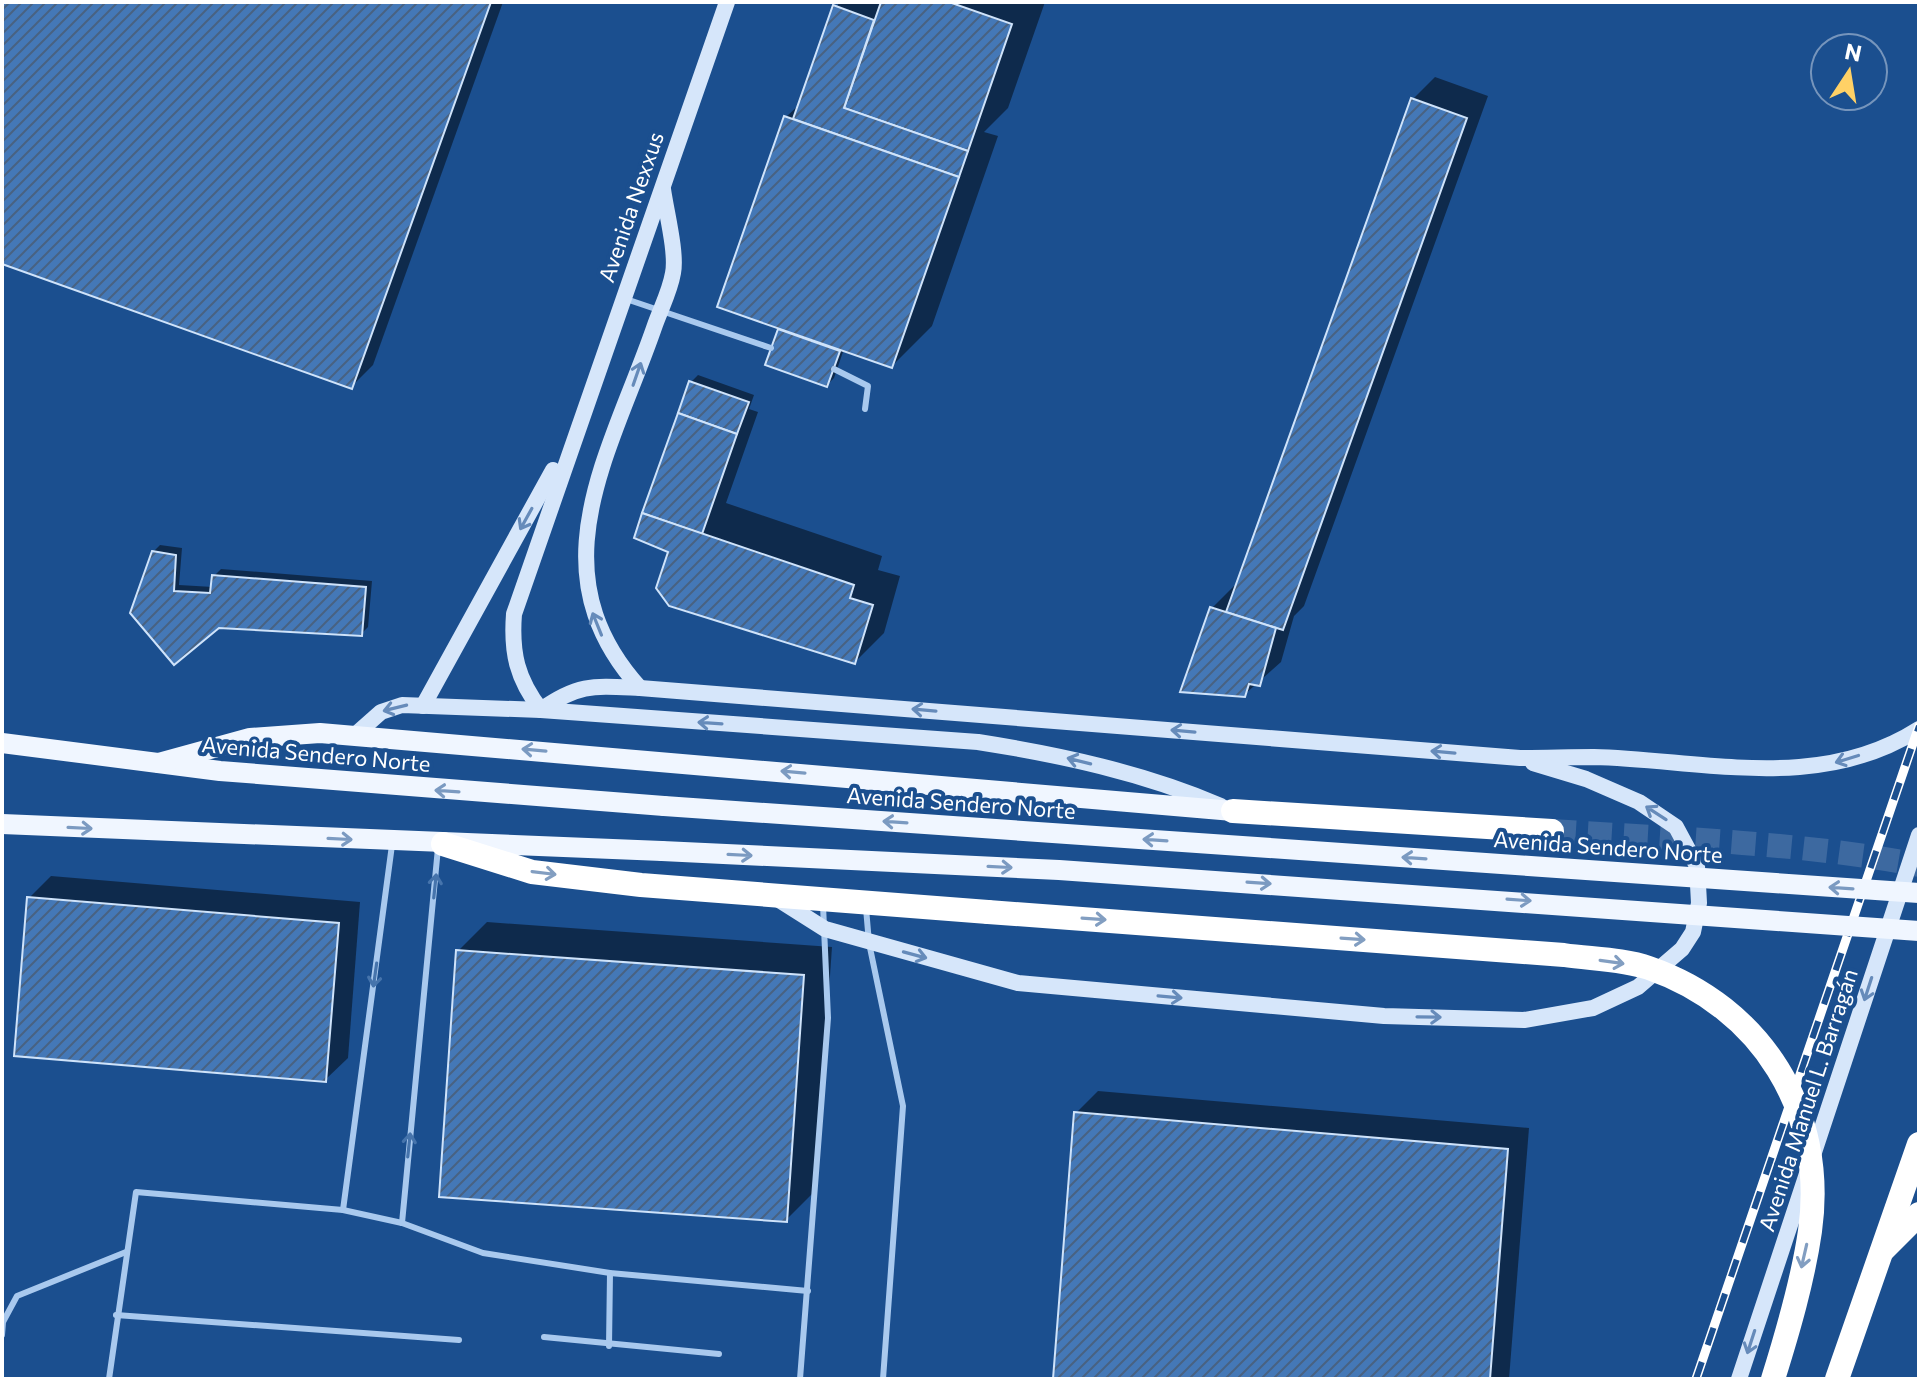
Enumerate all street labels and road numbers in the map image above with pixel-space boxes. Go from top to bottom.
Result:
street label: Avenida Nexxus [592,128,669,286]
street label: Avenida Sendero Norte [200,730,432,777]
street label: Avenida Sendero Norte [846,781,1077,824]
street label: Avenida Sendero Norte [1493,825,1724,868]
street label: Avenida Manuel L. Barragán [1752,965,1863,1235]

